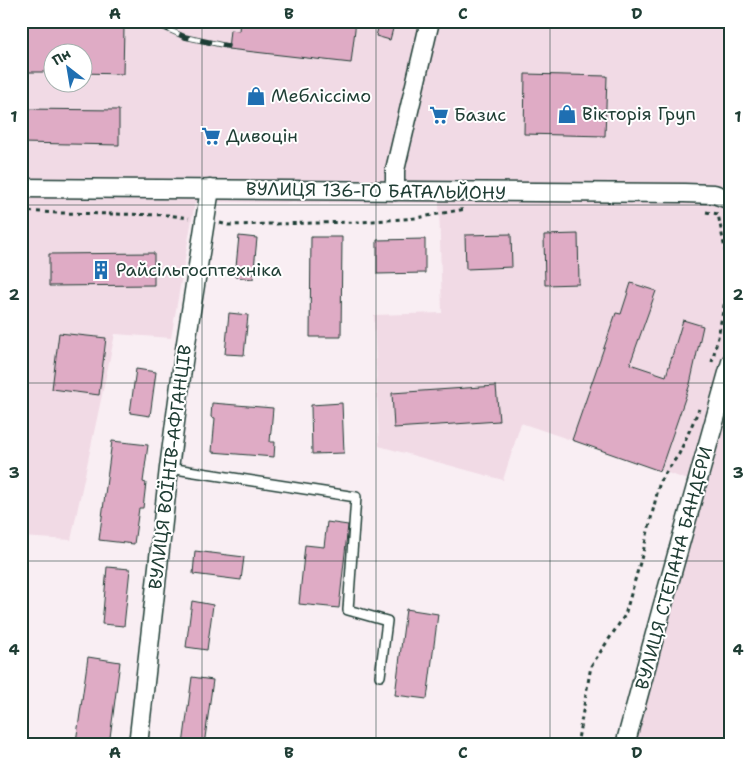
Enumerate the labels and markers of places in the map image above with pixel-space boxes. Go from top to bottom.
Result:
place label: Мебліссімо [271,84,371,108]
shop icon: Мебліссімо [245,85,267,107]
place label: Вікторія Груп [582,102,696,126]
place label: Базис [454,103,506,127]
shop icon: Вікторія Груп [556,103,578,125]
supermarket icon: Базис [428,104,450,126]
place label: Дивоцін [226,124,298,148]
supermarket icon: Дивоцін [200,125,222,147]
place label: Райсільгосптехніка [116,258,282,282]
building icon: Райсільгосптехніка [90,259,112,281]

